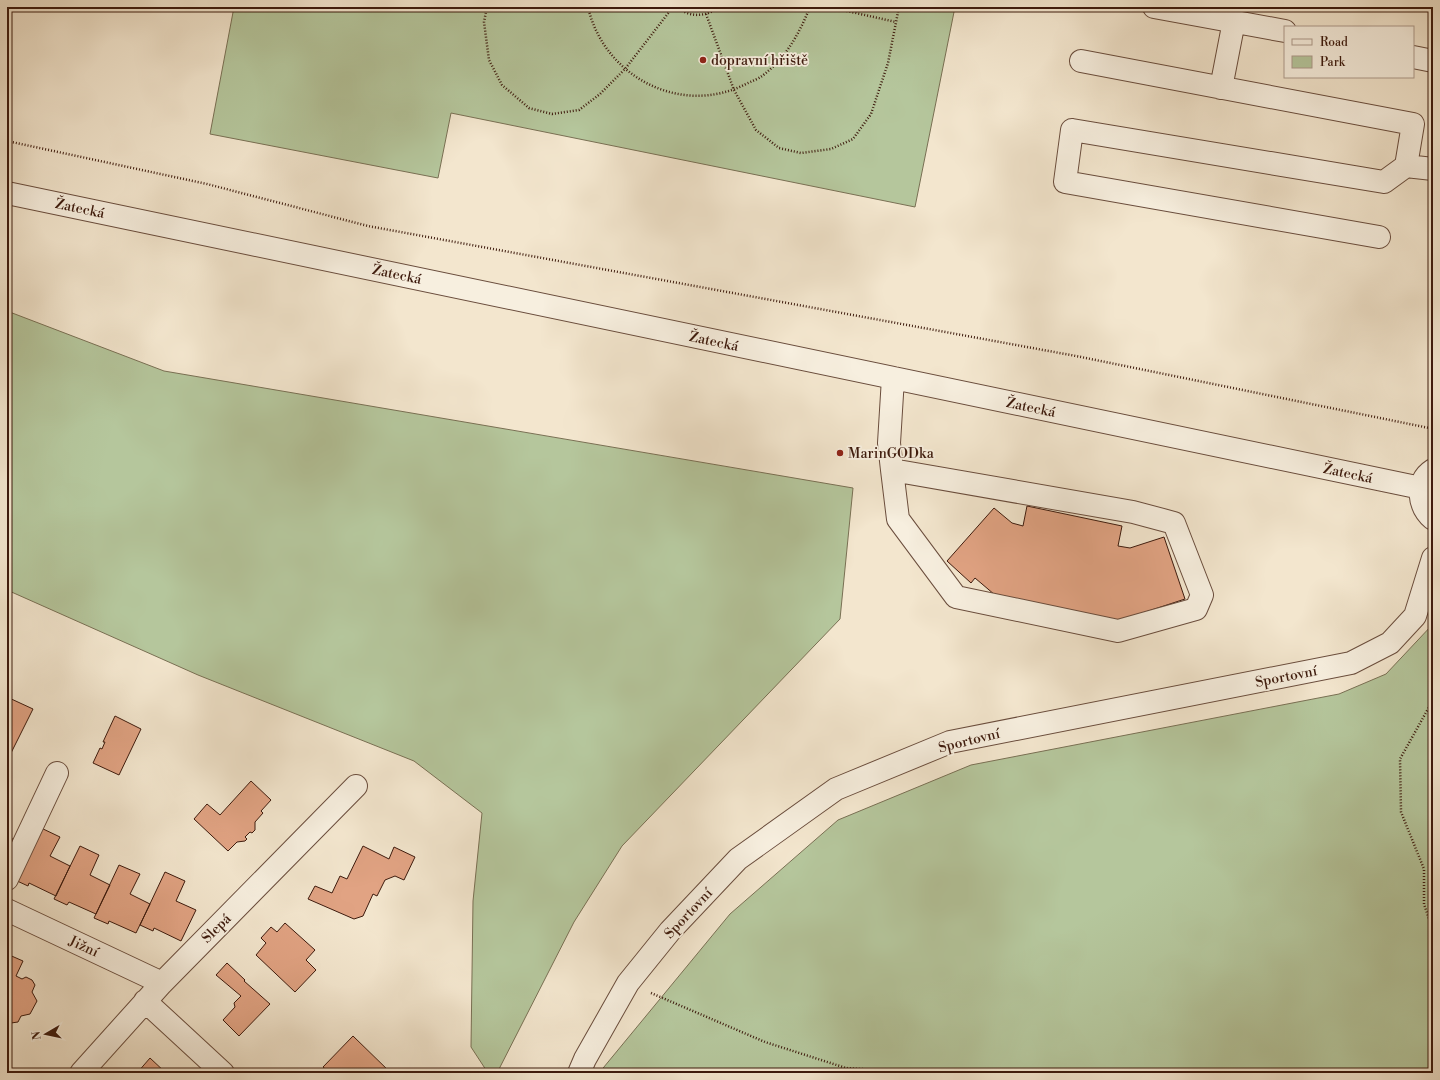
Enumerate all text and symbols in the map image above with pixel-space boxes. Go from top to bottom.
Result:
legend [1284,26,1414,78]
text: Road [1320,35,1348,50]
place label: dopravní hřiště [711,52,808,70]
marker: dopravní hřiště [698,55,708,65]
text: Park [1320,55,1346,70]
street label: Žatecká [53,193,107,223]
street label: Žatecká [370,259,424,289]
street label: Žatecká [687,326,741,356]
street label: Žatecká [1004,392,1058,422]
place label: MarinGODka [848,445,935,463]
marker: MarinGODka [835,448,845,458]
street label: Žatecká [1321,458,1375,488]
street label: Sportovní [1254,662,1320,692]
street label: Sportovní [937,724,1003,757]
street label: Sportovní [661,884,718,943]
street label: Slepá [198,910,236,947]
street label: Jižní [65,932,103,962]
north arrow [26,1014,66,1054]
text: N [29,1030,45,1041]

